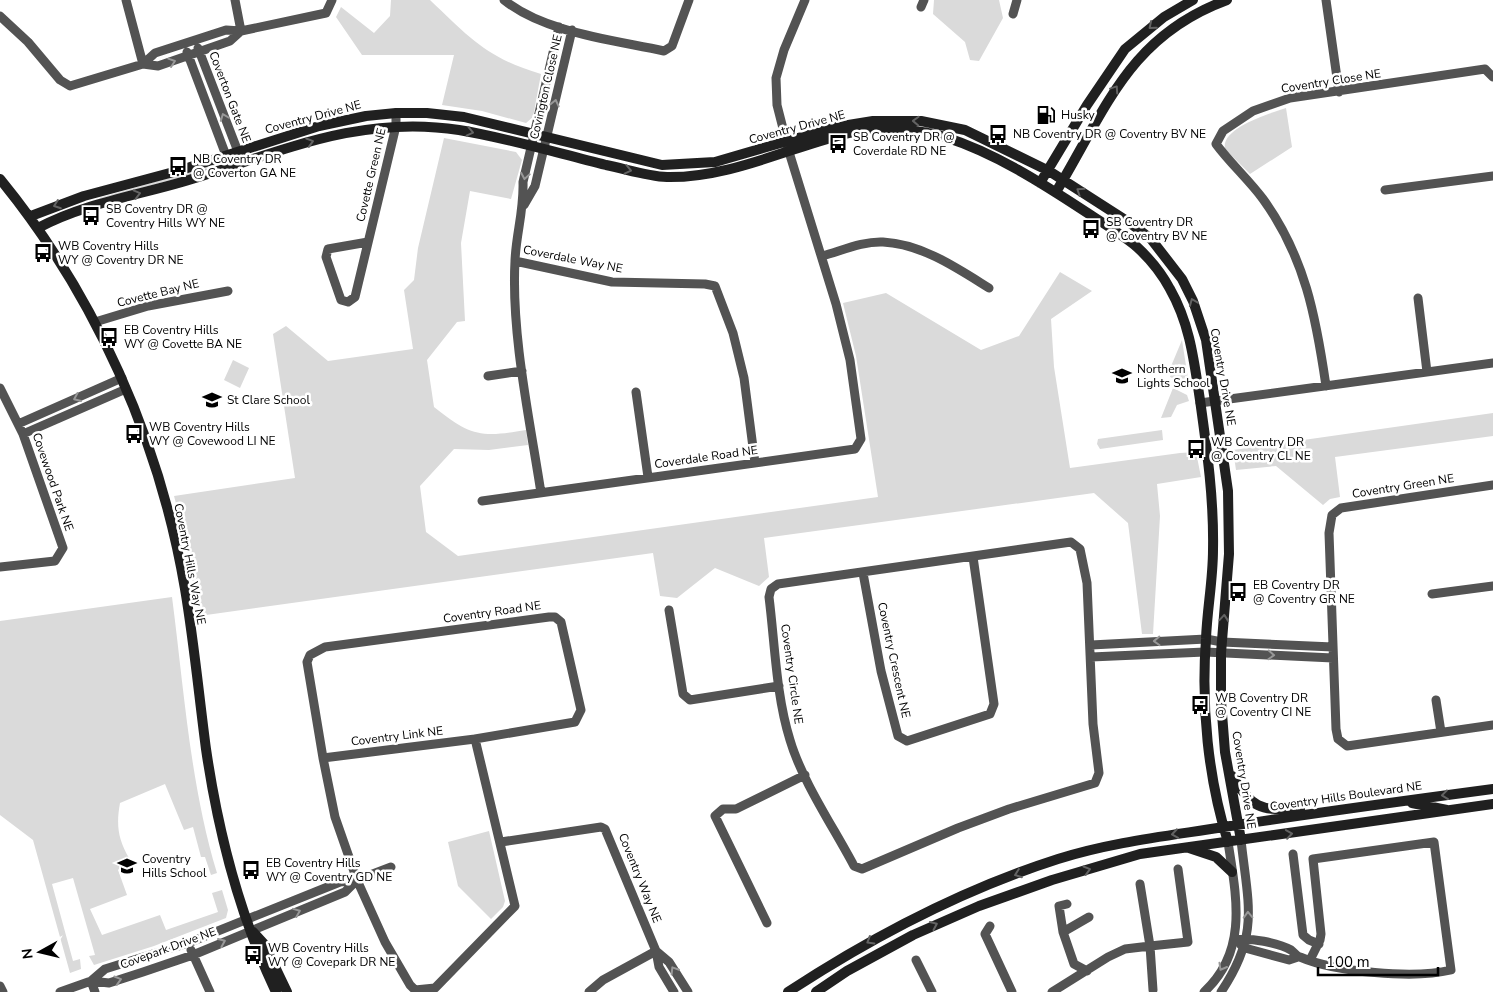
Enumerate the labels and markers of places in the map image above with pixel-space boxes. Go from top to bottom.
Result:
fuel station icon: Husky [1035,104,1057,126]
place label: Husky [1061,107,1095,123]
bus stop icon: NB Coventry DR @ Coventry BV NE [987,123,1009,145]
place label: NB Coventry DR @ Coventry BV NE [1013,126,1206,142]
place label: SB Coventry DR @ Coverdale RD NE [853,129,955,159]
bus stop icon: SB Coventry DR @ Coverdale RD NE [827,133,849,155]
place label: NB Coventry DR @ Coverton GA NE [193,151,296,181]
bus stop icon: NB Coventry DR @ Coverton GA NE [167,155,189,177]
place label: SB Coventry DR @ Coventry Hills WY NE [106,201,225,231]
bus stop icon: SB Coventry DR @ Coventry Hills WY NE [80,205,102,227]
place label: SB Coventry DR @ Coventry BV NE [1106,214,1207,244]
bus stop icon: SB Coventry DR @ Coventry BV NE [1080,218,1102,240]
place label: WB Coventry Hills WY @ Coventry DR NE [58,238,184,268]
bus stop icon: WB Coventry Hills WY @ Coventry DR NE [32,242,54,264]
place label: EB Coventry Hills WY @ Covette BA NE [124,322,242,352]
bus stop icon: EB Coventry Hills WY @ Covette BA NE [98,326,120,348]
place label: Northern Lights School [1137,361,1210,391]
school or university icon: Northern Lights School [1111,365,1133,387]
school or university icon: St Clare School [201,389,223,411]
place label: St Clare School [227,392,310,408]
place label: WB Coventry Hills WY @ Covewood LI NE [149,419,276,449]
bus stop icon: WB Coventry Hills WY @ Covewood LI NE [123,423,145,445]
place label: WB Coventry DR @ Coventry CL NE [1211,434,1311,464]
bus stop icon: WB Coventry DR @ Coventry CL NE [1185,438,1207,460]
place label: EB Coventry DR @ Coventry GR NE [1253,577,1355,607]
bus stop icon: EB Coventry DR @ Coventry GR NE [1227,581,1249,603]
place label: WB Coventry DR @ Coventry CI NE [1215,690,1311,720]
bus stop icon: WB Coventry DR @ Coventry CI NE [1189,694,1211,716]
place label: Coventry Hills School [142,851,207,881]
school or university icon: Coventry Hills School [116,855,138,877]
place label: EB Coventry Hills WY @ Coventry GD NE [266,855,392,885]
bus stop icon: EB Coventry Hills WY @ Coventry GD NE [240,859,262,881]
place label: WB Coventry Hills WY @ Covepark DR NE [268,940,395,970]
bus stop icon: WB Coventry Hills WY @ Covepark DR NE [242,944,264,966]

